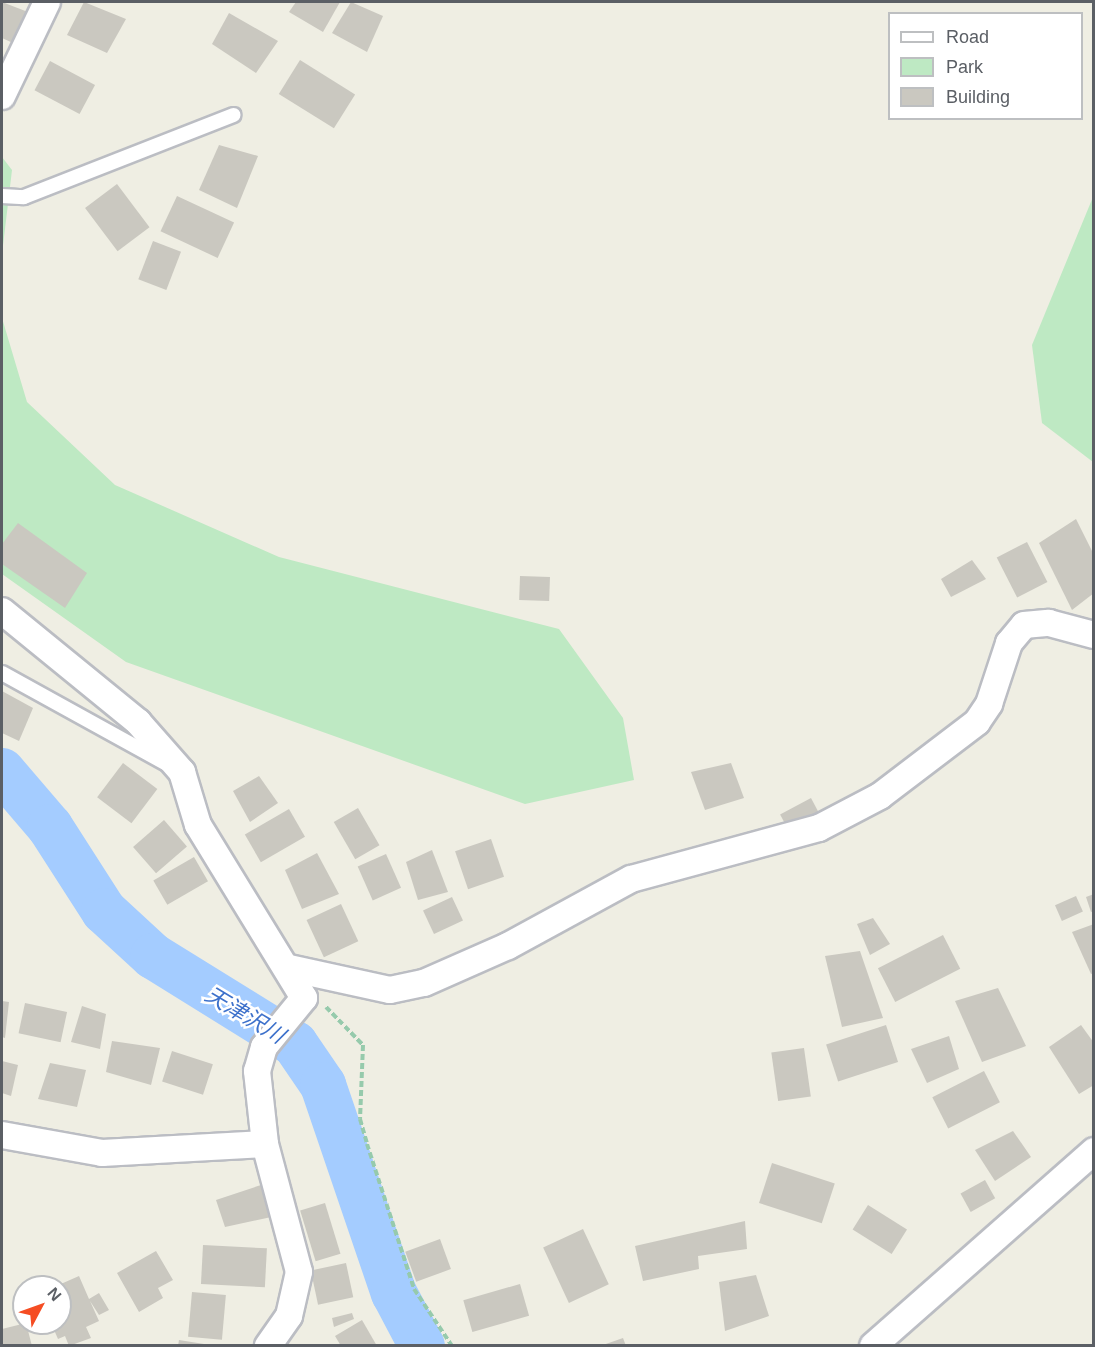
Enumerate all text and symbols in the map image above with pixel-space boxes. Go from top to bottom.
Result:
legend [888,12,1083,120]
text: Road [946,27,989,47]
text: Park [946,57,983,77]
text: Building [946,87,1010,107]
water label: 天津沢川 [200,981,290,1049]
north arrow [12,1275,72,1335]
text: N [44,1284,65,1304]

